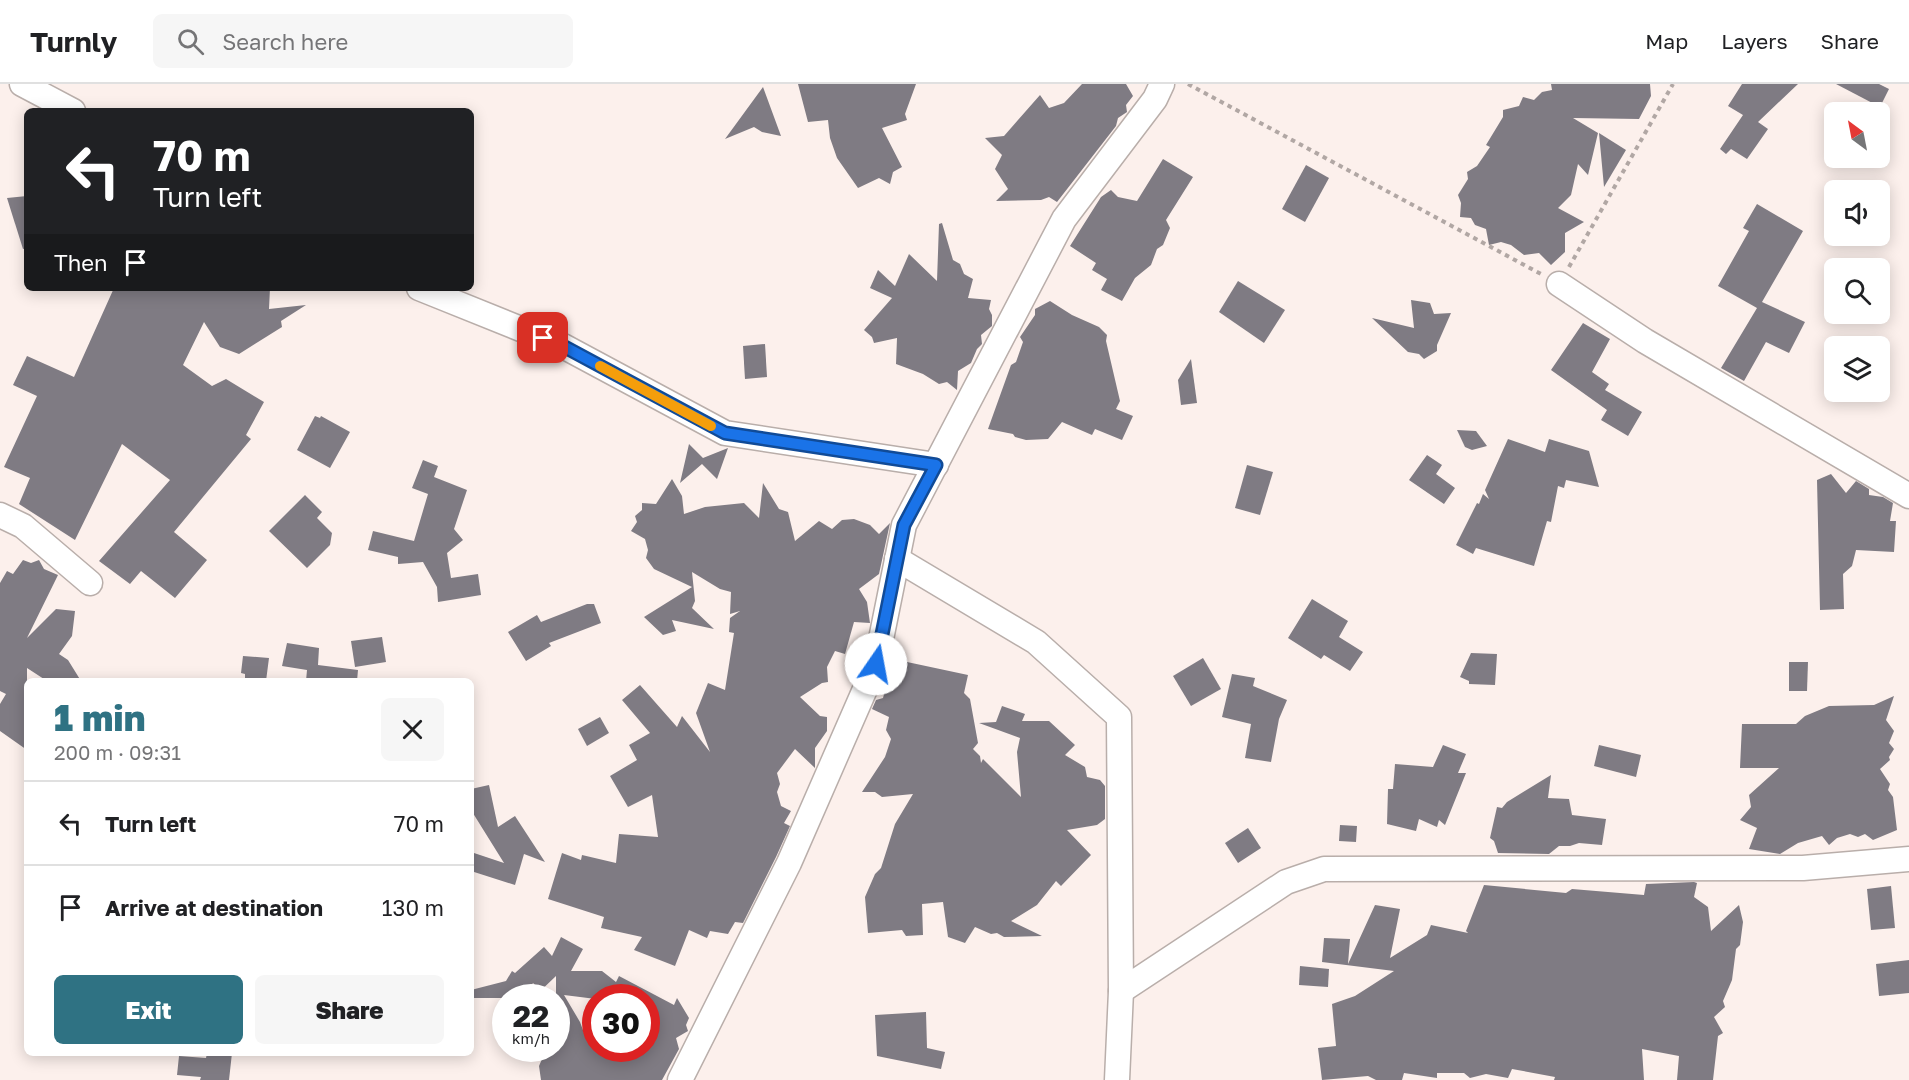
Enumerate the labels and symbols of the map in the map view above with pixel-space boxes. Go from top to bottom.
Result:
north arrow [1824,102,1890,168]
pin [517,312,568,363]
position arrow [844,632,908,696]
speed limit sign: 30 [582,984,660,1062]

